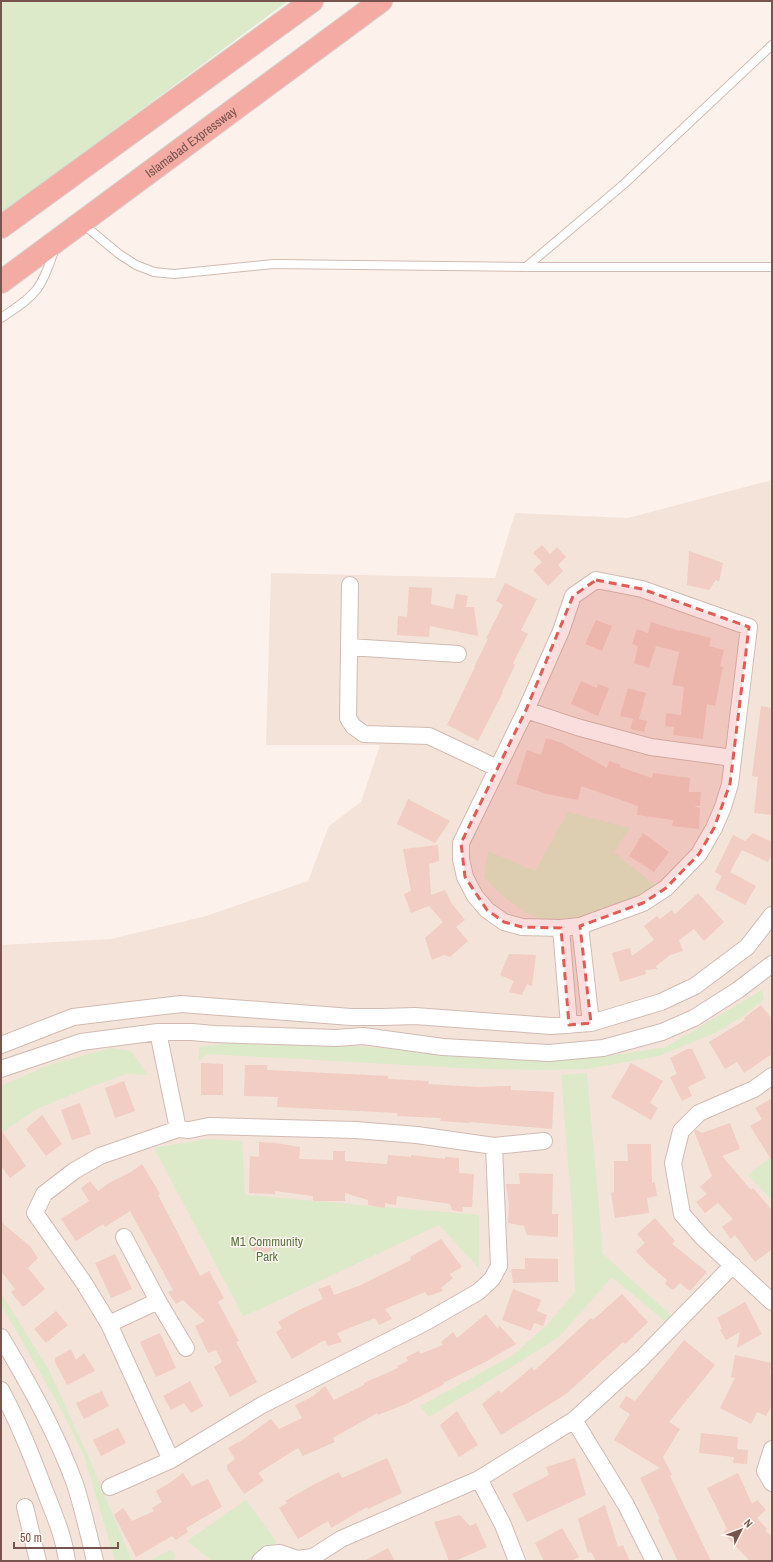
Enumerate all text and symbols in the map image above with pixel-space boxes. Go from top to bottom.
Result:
street label: Islamabad Expressway [142,102,241,182]
park label: M1 Community Park [231,1233,304,1265]
north arrow [721,1510,761,1550]
text: N [741,1516,756,1530]
scale bar [14,1524,118,1550]
text: 50 m [20,1530,42,1546]

